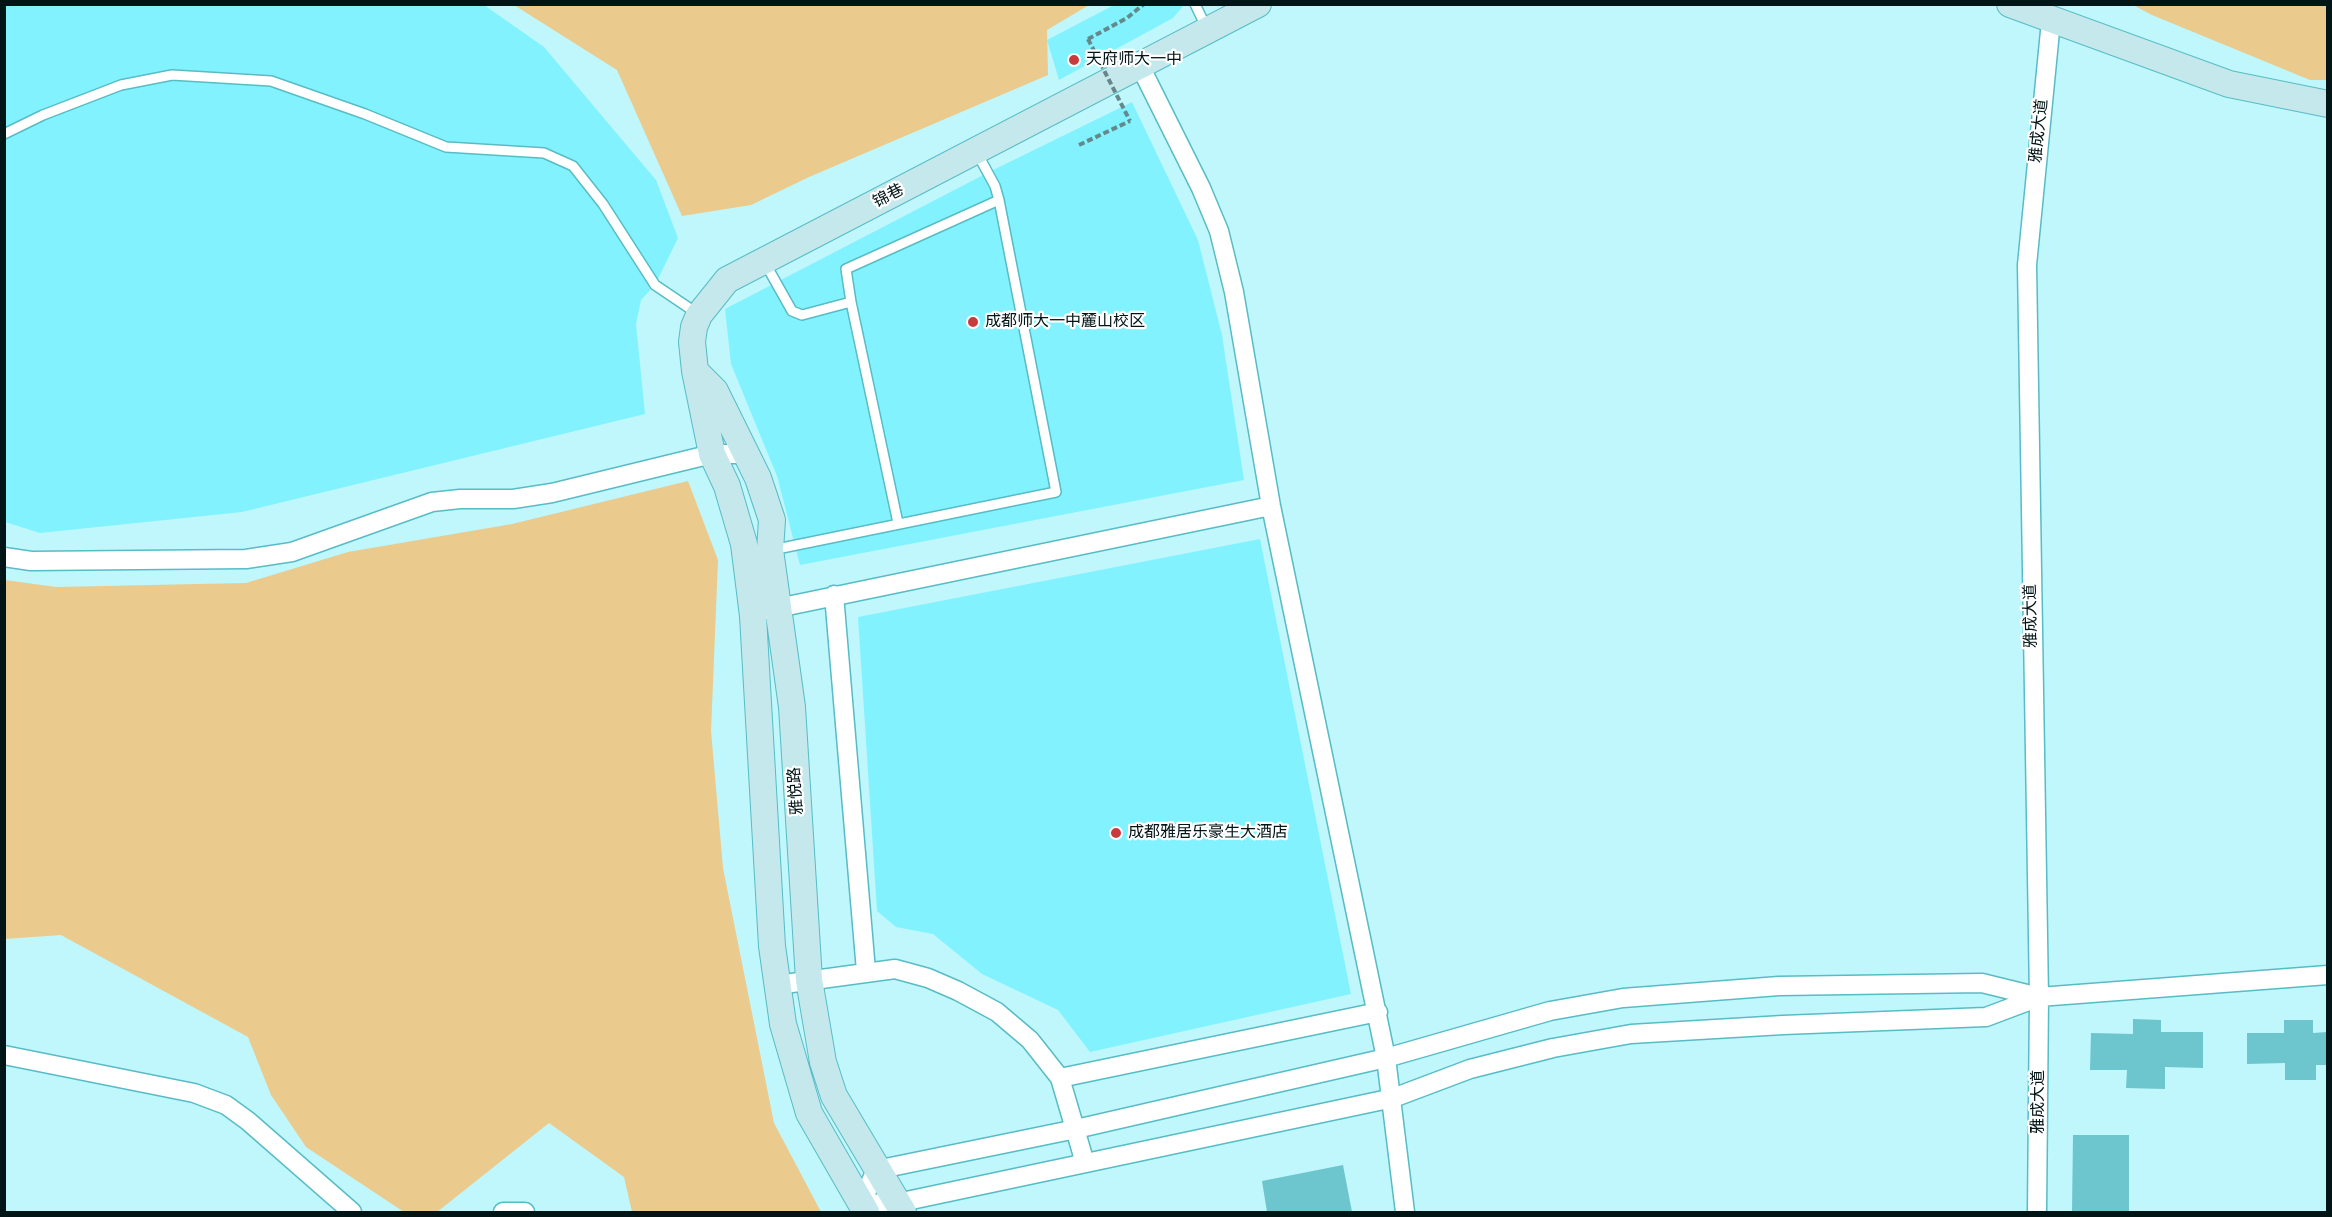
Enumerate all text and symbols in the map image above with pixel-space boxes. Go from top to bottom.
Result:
place label: 天府师大一中 [1086,50,1182,70]
marker: 天府师大一中 [1067,53,1081,67]
street label: 雅成大道 [2027,98,2053,164]
street label: 锦巷 [870,181,908,213]
place label: 成都师大一中麓山校区 [985,312,1145,332]
marker: 成都师大一中麓山校区 [966,315,980,329]
street label: 雅成大道 [2022,584,2042,648]
street label: 雅悦路 [786,766,808,816]
place label: 成都雅居乐豪生大酒店 [1128,823,1288,843]
marker: 成都雅居乐豪生大酒店 [1109,826,1123,840]
street label: 雅成大道 [2029,1070,2049,1134]

